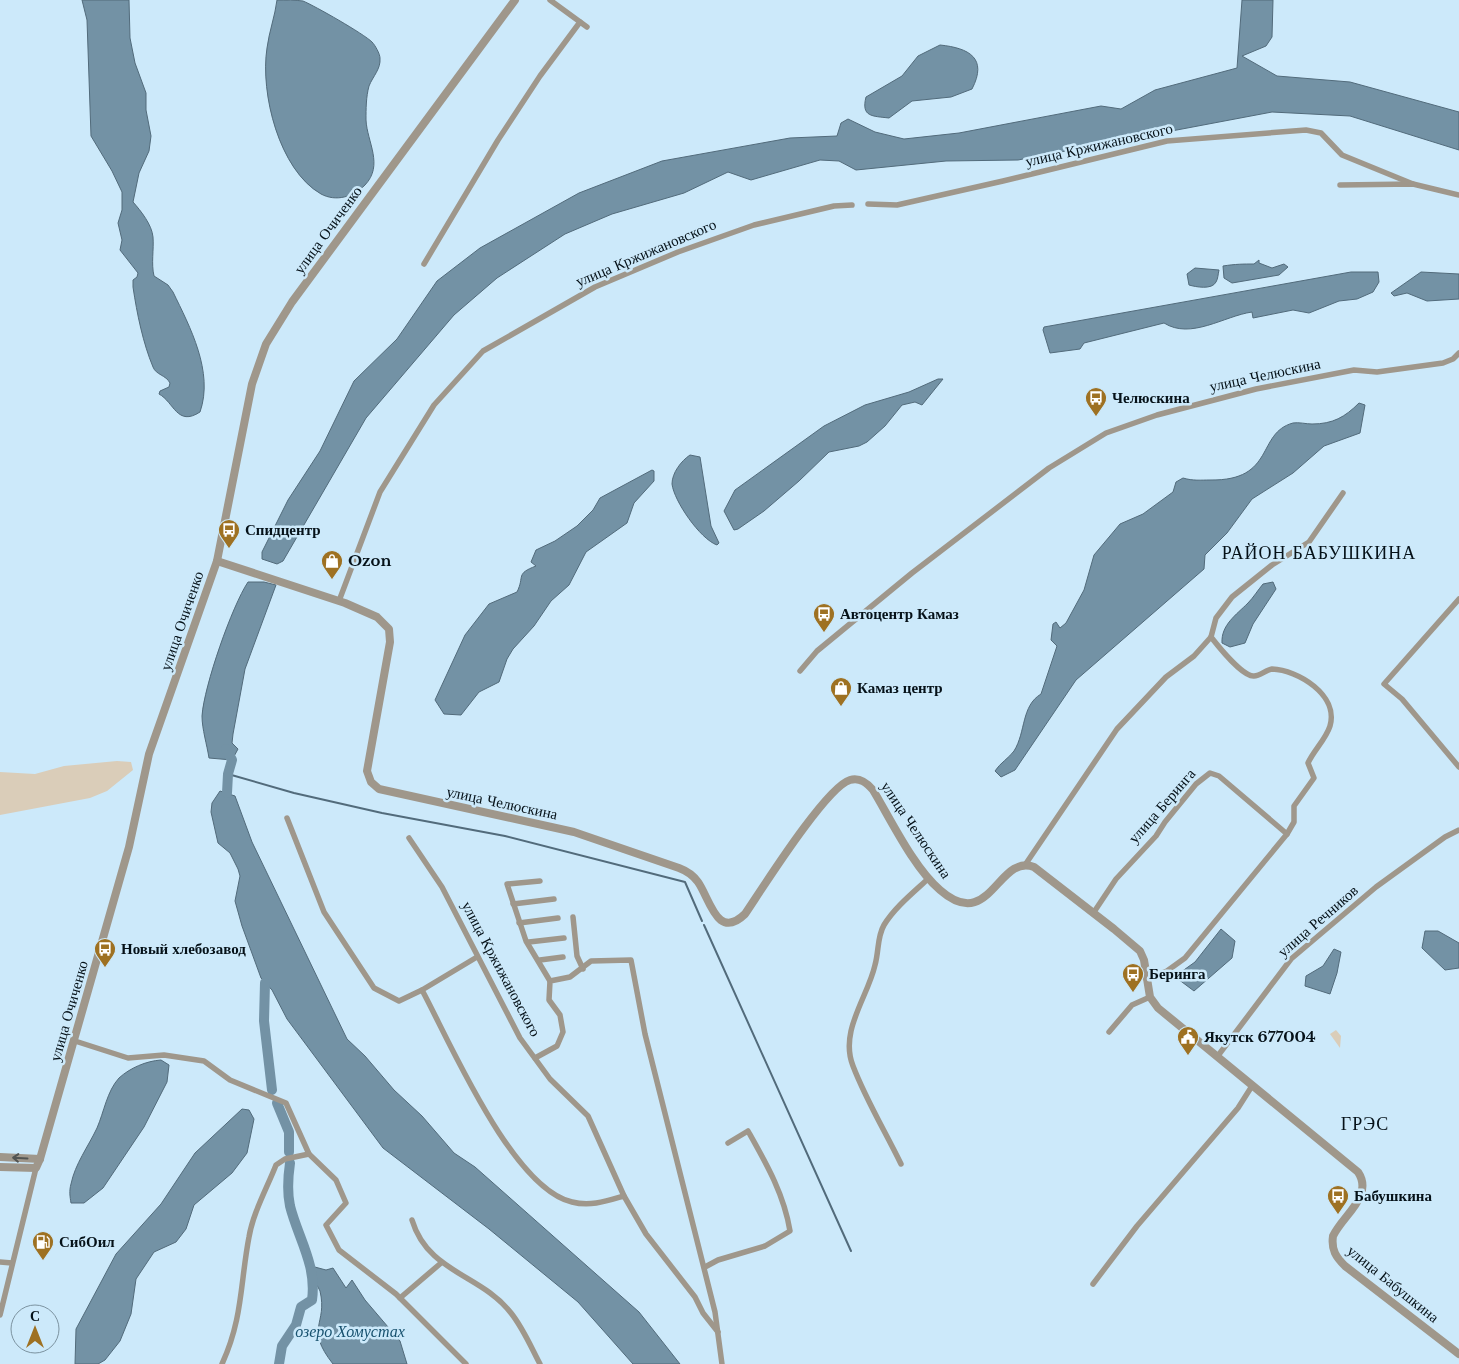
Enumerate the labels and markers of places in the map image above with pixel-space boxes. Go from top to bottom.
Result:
bus stop icon: Челюскина [1084,386,1108,417]
place label: Челюскина [1112,388,1190,407]
bus stop icon: Спидцентр [217,518,241,549]
place label: Спидцентр [245,520,321,539]
shop icon: Ozon [320,549,344,580]
place label: Ozon [348,551,391,570]
bus stop icon: Автоцентр Камаз [812,602,836,633]
place label: Автоцентр Камаз [840,604,959,623]
shop icon: Камаз центр [829,676,853,707]
place label: Камаз центр [857,678,943,697]
bus stop icon: Новый хлебозавод [93,937,117,968]
place label: Новый хлебозавод [121,939,246,958]
bus stop icon: Беринга [1121,962,1145,993]
place label: Беринга [1149,964,1206,983]
public building icon: Якутск 677004 [1176,1025,1200,1056]
place label: Якутск 677004 [1204,1027,1316,1046]
bus stop icon: Бабушкина [1326,1184,1350,1215]
place label: Бабушкина [1354,1186,1432,1205]
fuel station icon: СибОил [31,1230,55,1261]
place label: СибОил [59,1232,115,1251]

